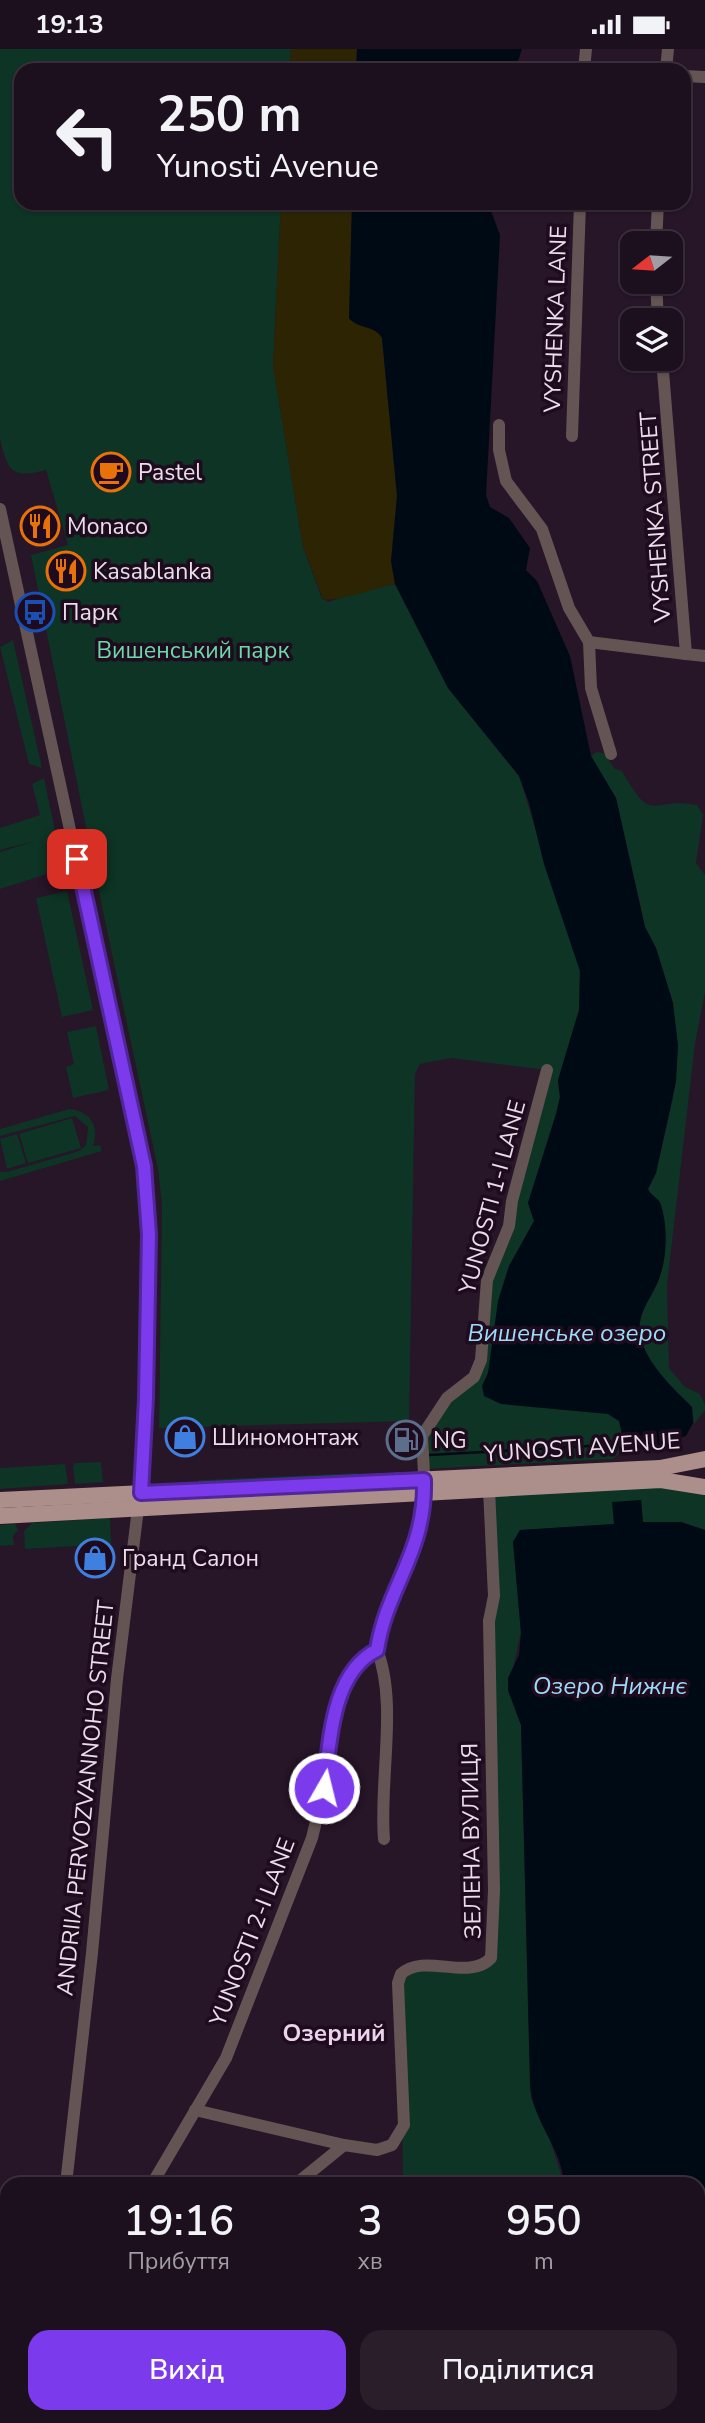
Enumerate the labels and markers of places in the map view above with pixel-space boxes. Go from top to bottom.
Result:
cafe icon: Pastel [90,451,132,493]
place label: Pastel [138,457,202,488]
restaurant icon: Monaco [19,505,61,547]
place label: Monaco [67,511,148,542]
restaurant icon: Kasablanka [45,550,87,592]
place label: Kasablanka [93,556,212,587]
bus stop icon: Парк [14,591,56,633]
place label: Парк [62,597,118,628]
pin [47,829,107,889]
shop icon: Шиномонтаж [164,1416,206,1458]
fuel station icon: NG [385,1419,427,1461]
place label: Шиномонтаж [212,1422,359,1453]
place label: NG [433,1425,467,1456]
shop icon: Гранд Салон [74,1537,116,1579]
place label: Гранд Салон [122,1543,259,1574]

